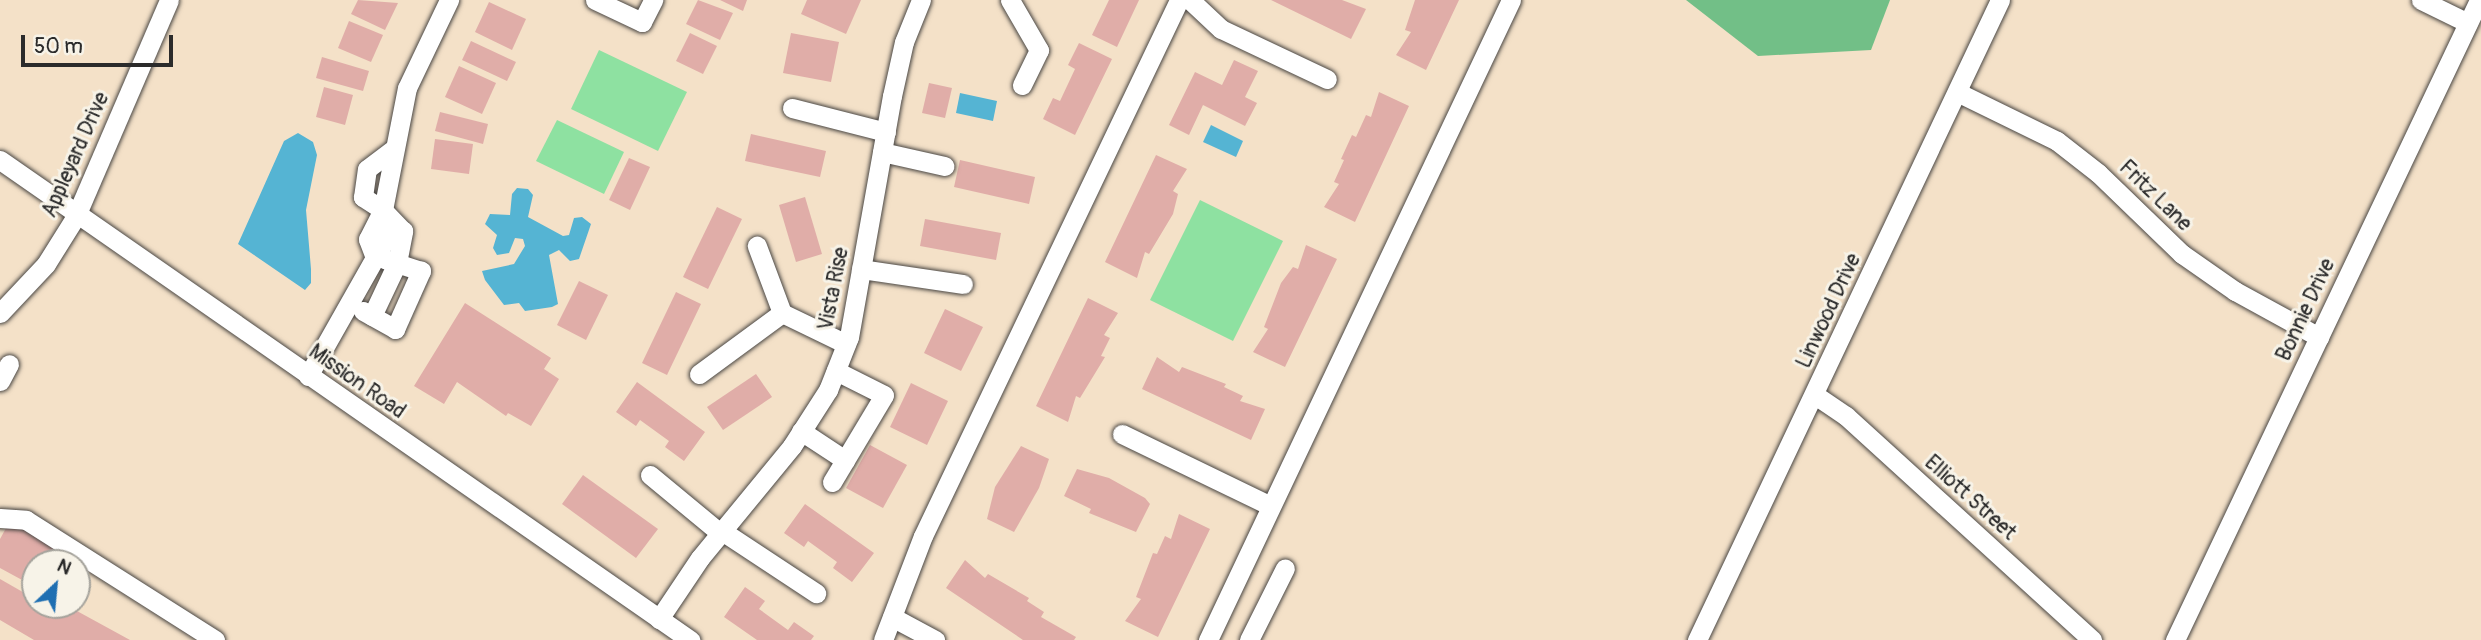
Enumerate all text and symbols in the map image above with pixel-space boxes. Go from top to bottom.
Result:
scale bar [24,21,177,65]
text: 50 m [34,33,83,60]
street label: Appleyard Drive [37,89,115,221]
street label: Fritz Lane [2113,155,2197,237]
street label: Vista Rise [814,245,854,333]
street label: Linwood Drive [1791,250,1867,372]
street label: Bonnie Drive [2271,255,2341,365]
street label: Mission Road [304,339,410,425]
street label: Elliott Street [1919,450,2021,546]
north arrow [21,549,91,619]
text: N [53,553,75,581]

